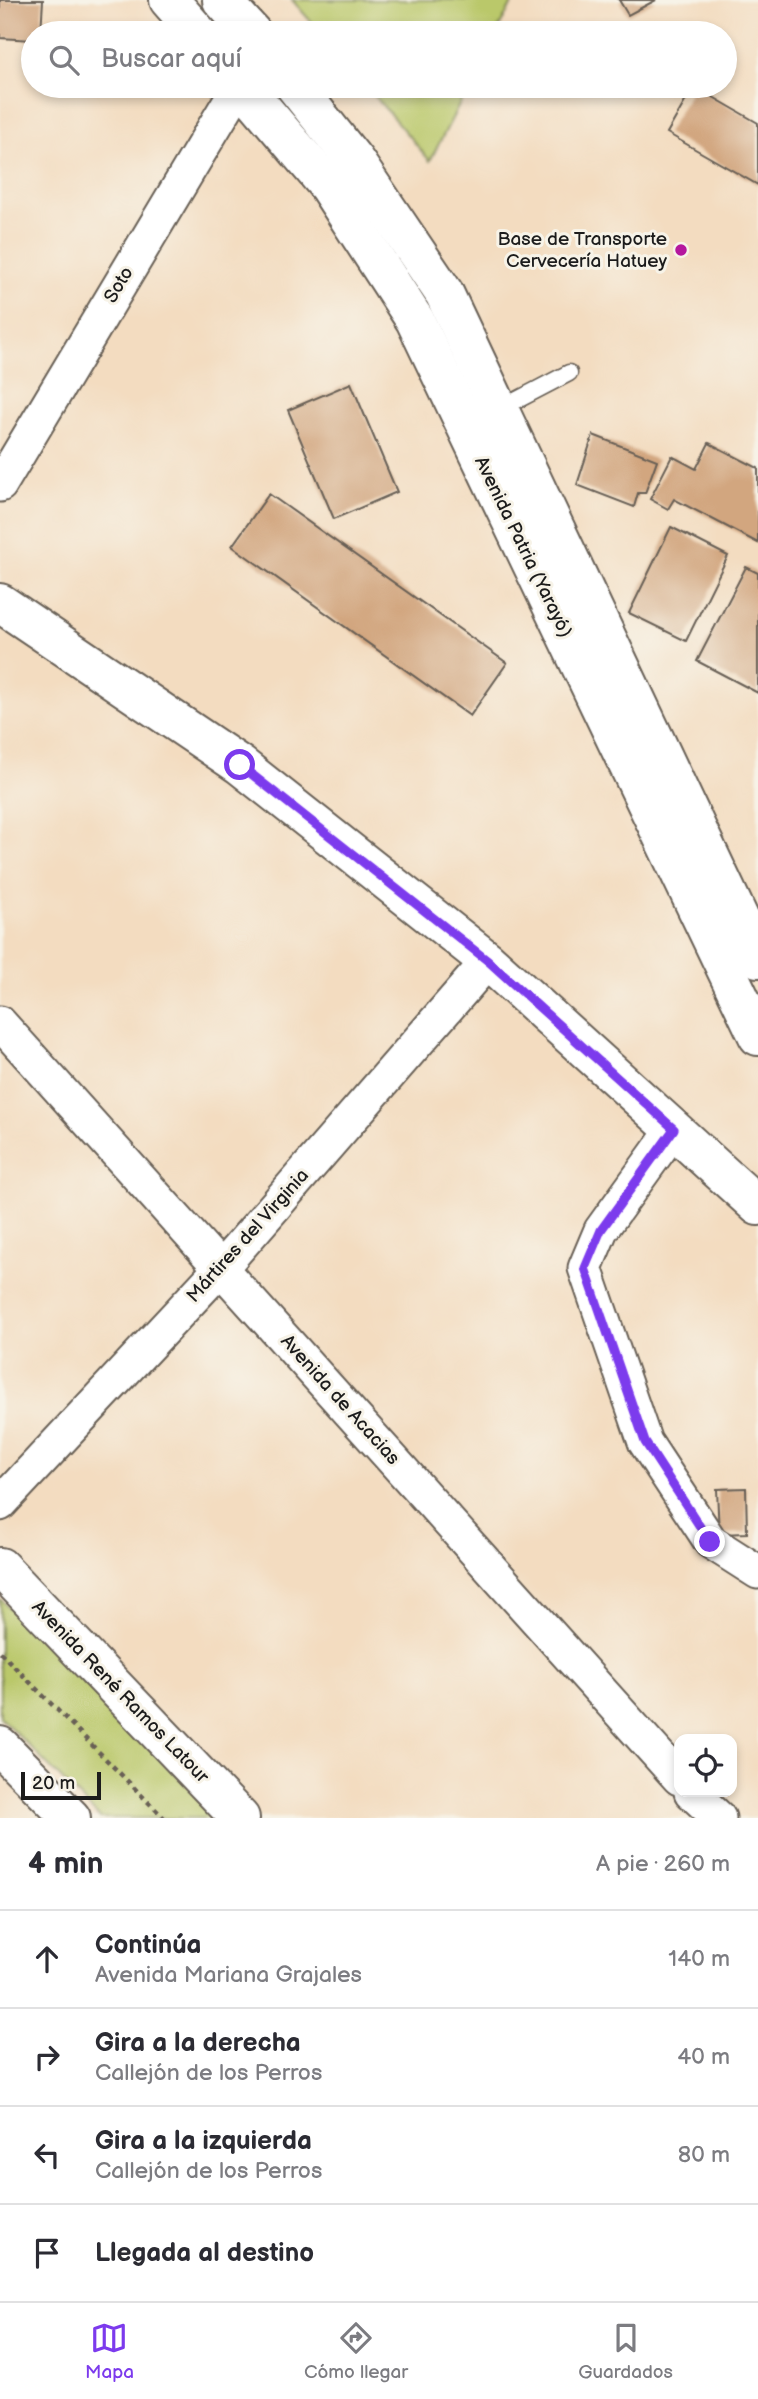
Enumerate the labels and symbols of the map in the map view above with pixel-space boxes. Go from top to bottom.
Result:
place label: Base de Transporte Cervecería Hatuey [497,228,667,273]
marker: Base de Transporte Cervecería Hatuey [673,242,689,258]
street label: Soto [99,263,139,307]
street label: Avenida Patria (Yarayó) [469,453,577,641]
route start [224,749,255,780]
street label: Mártires del Virginia [182,1164,314,1308]
street label: Avenida de Acacias [275,1330,405,1470]
route end [694,1526,725,1557]
street label: Avenida René Ramos Latour [27,1596,214,1789]
scale bar [21,1769,102,1801]

